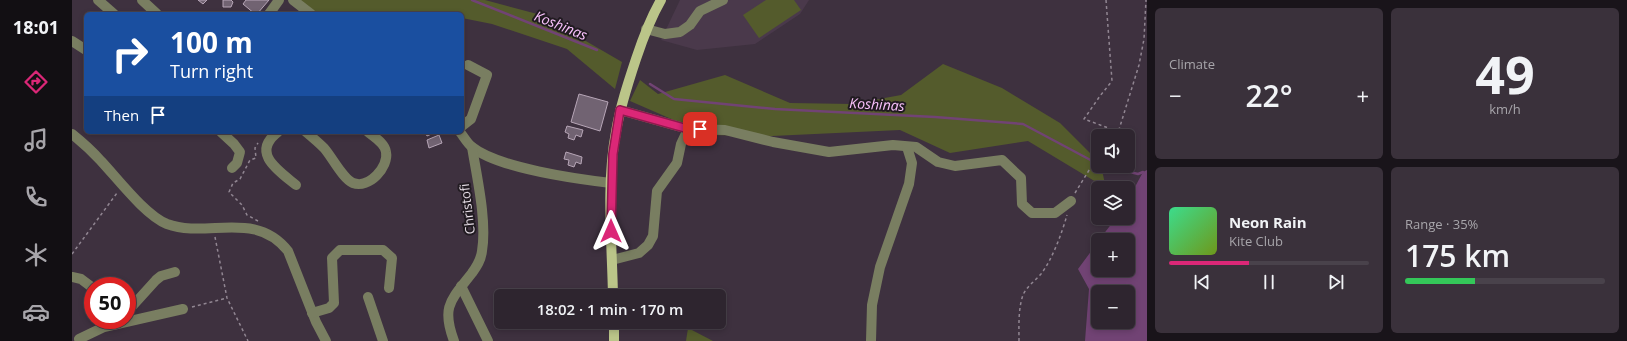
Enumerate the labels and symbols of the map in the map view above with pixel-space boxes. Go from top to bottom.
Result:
water label: Koshinas [532,6,590,44]
water label: Koshinas [849,93,905,115]
pin [683,112,717,146]
street label: Christofi [455,183,479,235]
position arrow [590,210,632,252]
speed limit sign: 50 [84,277,136,329]

